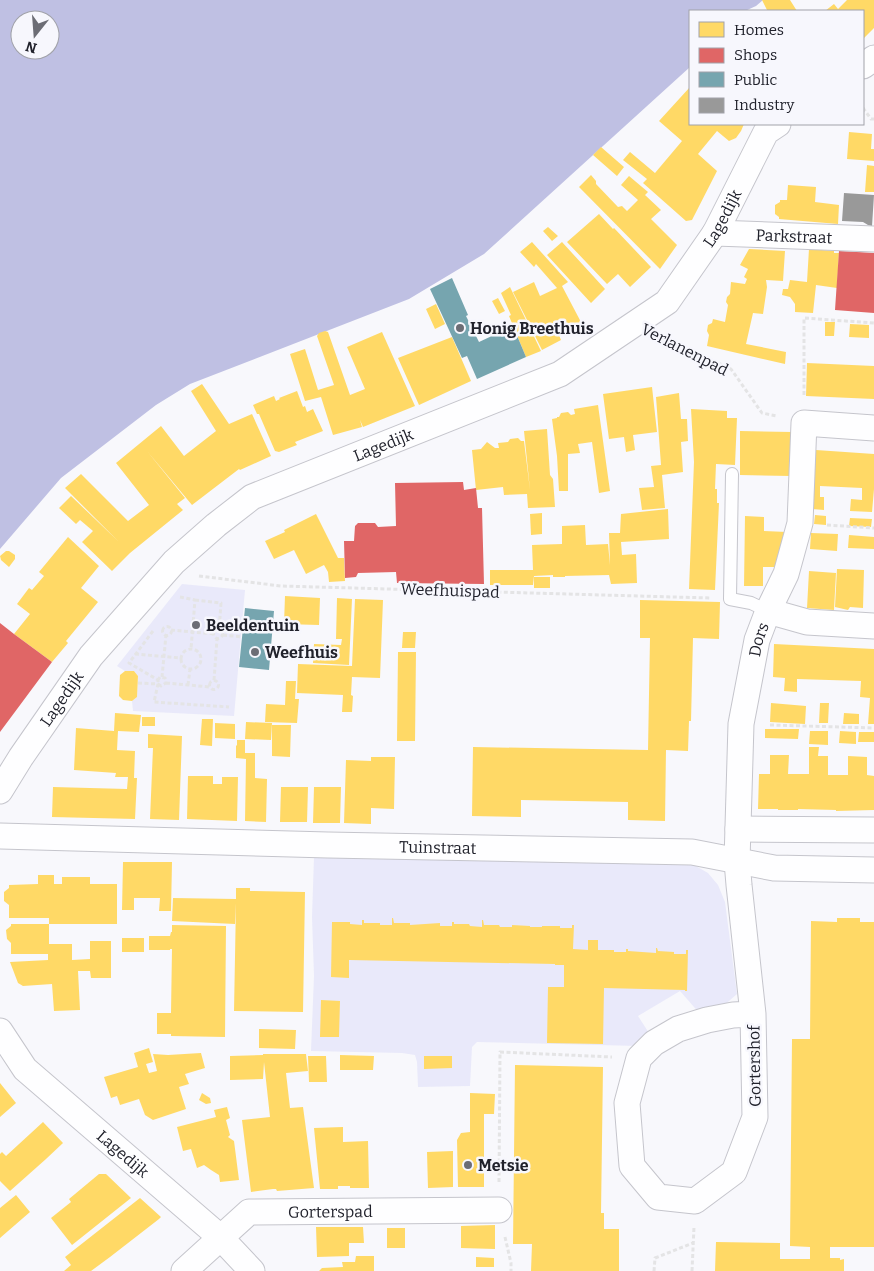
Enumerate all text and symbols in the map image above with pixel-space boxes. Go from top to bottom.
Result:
north arrow [10,10,60,60]
legend [689,10,864,125]
text: Homes [734,21,784,39]
text: N [24,37,39,57]
text: Shops [734,46,777,64]
text: Public [734,71,778,89]
text: Industry [734,96,794,114]
street label: Lagedijk [699,186,745,251]
street label: Parkstraat [755,226,833,247]
place label: Honig Breethuis [470,319,594,338]
street label: Verlanenpad [638,319,732,380]
marker: Honig Breethuis [454,322,466,334]
street label: Lagedijk [351,425,416,466]
street label: Weefhuispad [400,579,500,602]
place label: Beeldentuin [206,616,300,635]
marker: Beeldentuin [190,619,202,631]
street label: Dors [745,620,773,658]
place label: Weefhuis [265,643,338,662]
marker: Weefhuis [249,646,261,658]
street label: Lagedijk [36,668,88,730]
street label: Tuinstraat [399,837,477,858]
street label: Gortershof [744,1024,765,1107]
street label: Lagedijk [93,1126,153,1182]
place label: Metsie [478,1156,529,1175]
marker: Metsie [462,1159,474,1171]
street label: Gorterspad [288,1202,373,1222]

